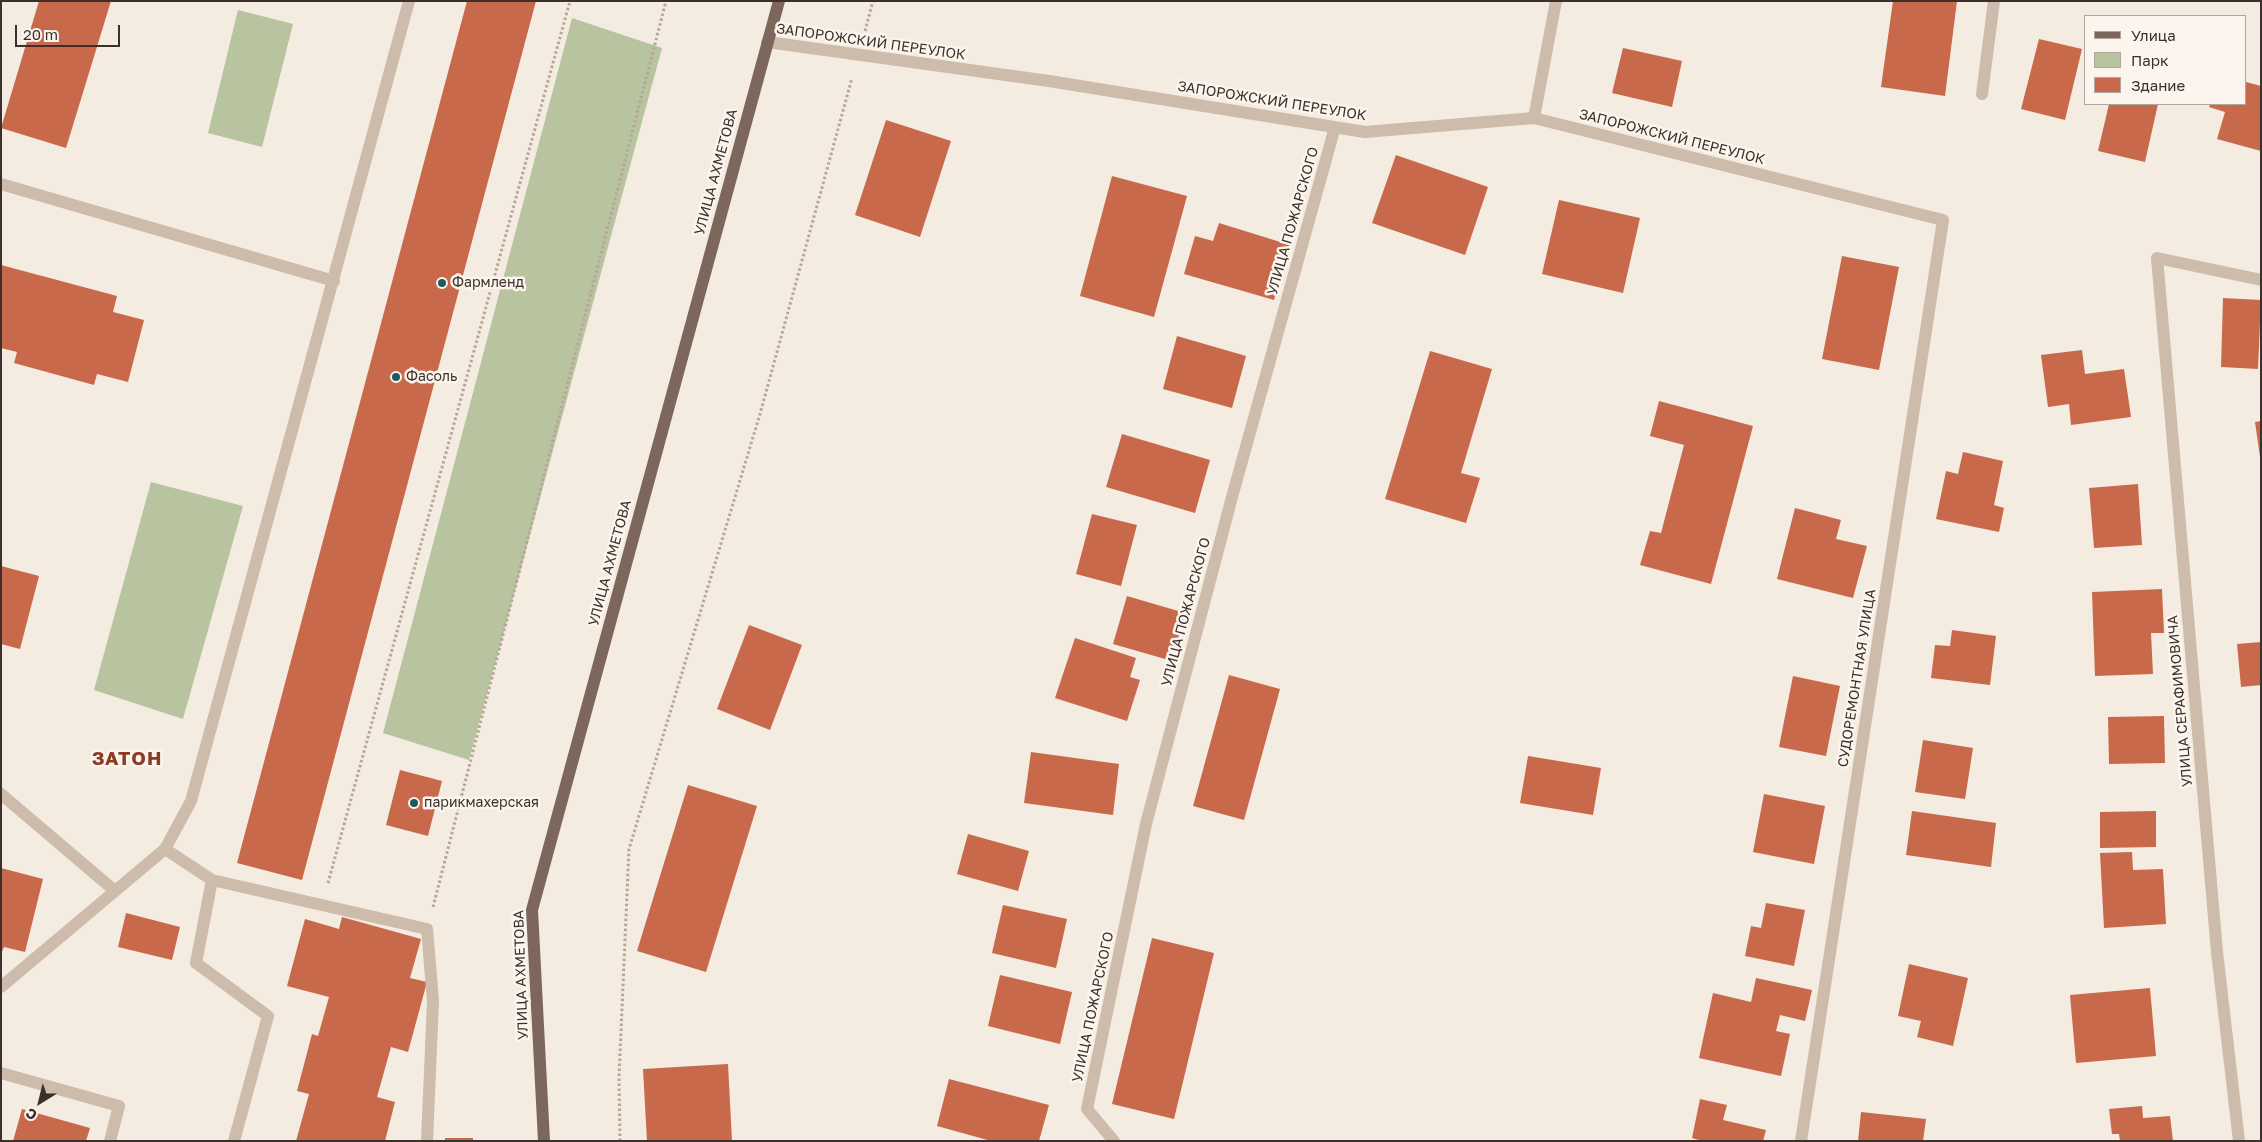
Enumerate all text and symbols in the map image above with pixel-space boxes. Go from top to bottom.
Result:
scale bar [18,15,122,47]
legend [2084,15,2247,105]
street label: ЗАПОРОЖСКИЙ ПЕРЕУЛОК [775,20,967,64]
text: 20 m [23,25,58,43]
text: Улица [2131,26,2176,44]
text: Парк [2131,51,2169,69]
text: Здание [2131,76,2185,94]
street label: ЗАПОРОЖСКИЙ ПЕРЕУЛОК [1176,78,1368,124]
street label: ЗАПОРОЖСКИЙ ПЕРЕУЛОК [1577,106,1767,168]
street label: УЛИЦА АХМЕТОВА [691,107,741,237]
street label: УЛИЦА ПОЖАРСКОГО [1264,145,1322,297]
place label: Фармленд [452,275,524,291]
marker: Фармленд [436,277,448,289]
place label: Фасоль [406,369,457,385]
marker: Фасоль [390,371,402,383]
street label: УЛИЦА АХМЕТОВА [585,498,635,628]
street label: УЛИЦА ПОЖАРСКОГО [1158,536,1214,688]
street label: СУДОРЕМОНТНАЯ УЛИЦА [1835,588,1879,768]
street label: УЛИЦА СЕРАФИМОВИЧА [2164,614,2196,788]
district label: ЗАТОН [91,748,163,770]
place label: парикмахерская [424,795,539,811]
marker: парикмахерская [408,797,420,809]
street label: УЛИЦА АХМЕТОВА [510,910,532,1040]
street label: УЛИЦА ПОЖАРСКОГО [1069,930,1117,1084]
north arrow [15,1077,65,1127]
text: С [22,1105,40,1124]

